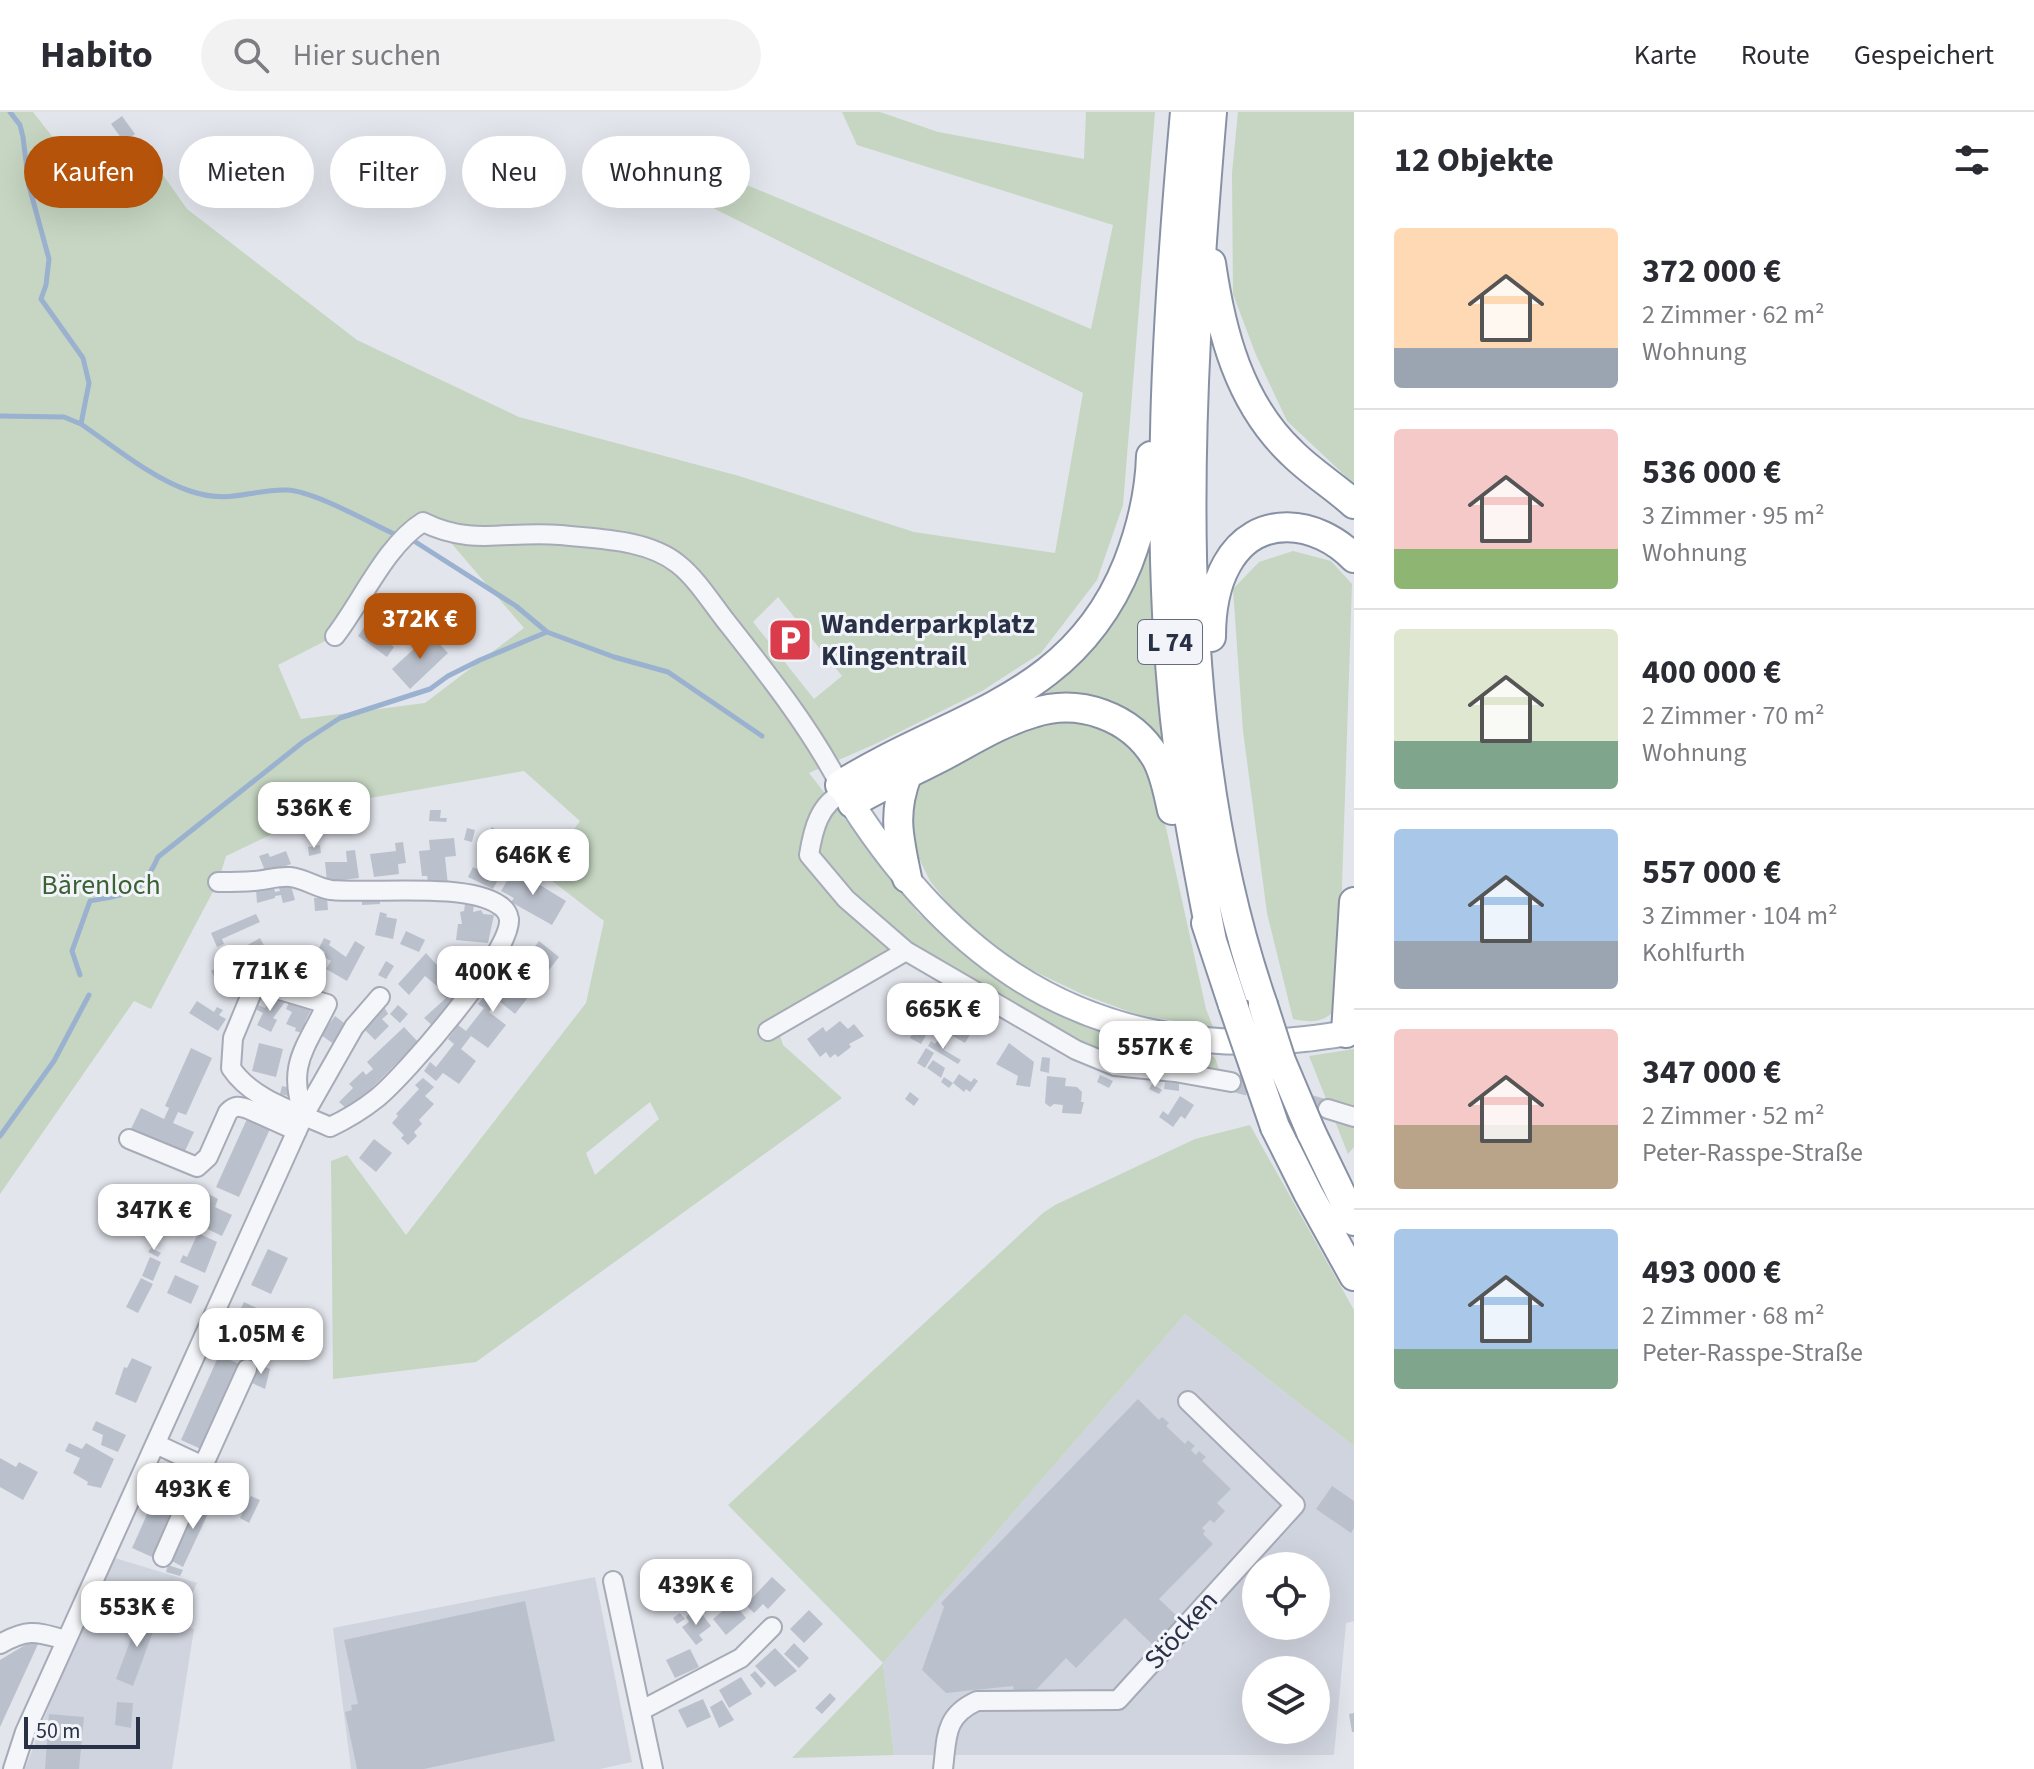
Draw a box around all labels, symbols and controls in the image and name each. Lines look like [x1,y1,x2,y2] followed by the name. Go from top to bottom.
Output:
[201,19,761,91] search box
[40,28,153,82] text: Habito
[229,33,273,77] icon: search
[293,34,441,77] text: Hier suchen
[1634,35,1697,75] text: Karte
[1741,35,1810,75] text: Route
[1854,35,1994,75] text: Gespeichert
[24,136,163,208] chip: Kaufen
[179,136,314,208] chip: Mieten
[330,136,446,208] chip: Filter
[462,136,566,208] chip: Neu
[582,136,750,208] chip: Wohnung
[1394,136,1554,185] text: 12 Objekte
[1950,138,1994,182] icon: filters
[1642,247,1781,296] text: 372 000 €
[1458,260,1554,356] icon: home
[1642,296,1825,333] text: 2 Zimmer · 62 m²
[1642,333,1746,370] text: Wohnung
[1642,448,1781,497] text: 536 000 €
[1458,461,1554,557] icon: home
[1642,497,1825,534] text: 3 Zimmer · 95 m²
[1642,534,1746,571] text: Wohnung
[355,593,485,661] pin: 372K €
[382,600,458,637] text: 372K €
[821,604,1035,676] place label: Wanderparkplatz Klingentrail
[766,616,814,664] parking icon: Wanderparkplatz Klingentrail
[1138,620,1202,664] road number: L 74
[1642,648,1781,697] text: 400 000 €
[1458,661,1554,757] icon: home
[1642,697,1825,734] text: 2 Zimmer · 70 m²
[1642,734,1746,771] text: Wohnung
[249,782,379,850] pin: 536K €
[276,789,352,826] text: 536K €
[468,829,598,897] pin: 646K €
[495,836,571,873] text: 646K €
[1642,848,1781,897] text: 557 000 €
[1458,861,1554,957] icon: home
[41,865,161,905] park label: Bärenloch
[1642,897,1838,934] text: 3 Zimmer · 104 m²
[1642,934,1745,971] text: Kohlfurth
[205,945,335,1013] pin: 771K €
[428,946,558,1014] pin: 400K €
[232,952,308,989] text: 771K €
[455,953,531,990] text: 400K €
[878,983,1008,1051] pin: 665K €
[905,990,981,1027] text: 665K €
[1090,1021,1220,1089] pin: 557K €
[1117,1028,1193,1065] text: 557K €
[1642,1048,1781,1097] text: 347 000 €
[1458,1061,1554,1157] icon: home
[1642,1097,1825,1134] text: 2 Zimmer · 52 m²
[1642,1134,1863,1171] text: Peter-Rasspe-Straße
[89,1184,219,1252] pin: 347K €
[116,1191,192,1228] text: 347K €
[1642,1248,1781,1297] text: 493 000 €
[1458,1261,1554,1357] icon: home
[1642,1297,1825,1334] text: 2 Zimmer · 68 m²
[187,1308,335,1376] pin: 1.05M €
[217,1315,305,1352] text: 1.05M €
[1642,1334,1863,1371] text: Peter-Rasspe-Straße
[128,1463,258,1531] pin: 493K €
[155,1470,231,1507] text: 493K €
[1242,1552,1330,1744] map controls
[1242,1552,1330,1640] button: locate
[631,1559,761,1627] pin: 439K €
[658,1566,734,1603] text: 439K €
[72,1581,202,1649] pin: 553K €
[1135,1582,1227,1678] street label: Stöcken
[99,1588,175,1625] text: 553K €
[1242,1656,1330,1744] button: layers
[24,1713,140,1749] scale bar
[36,1715,81,1747] text: 50 m

